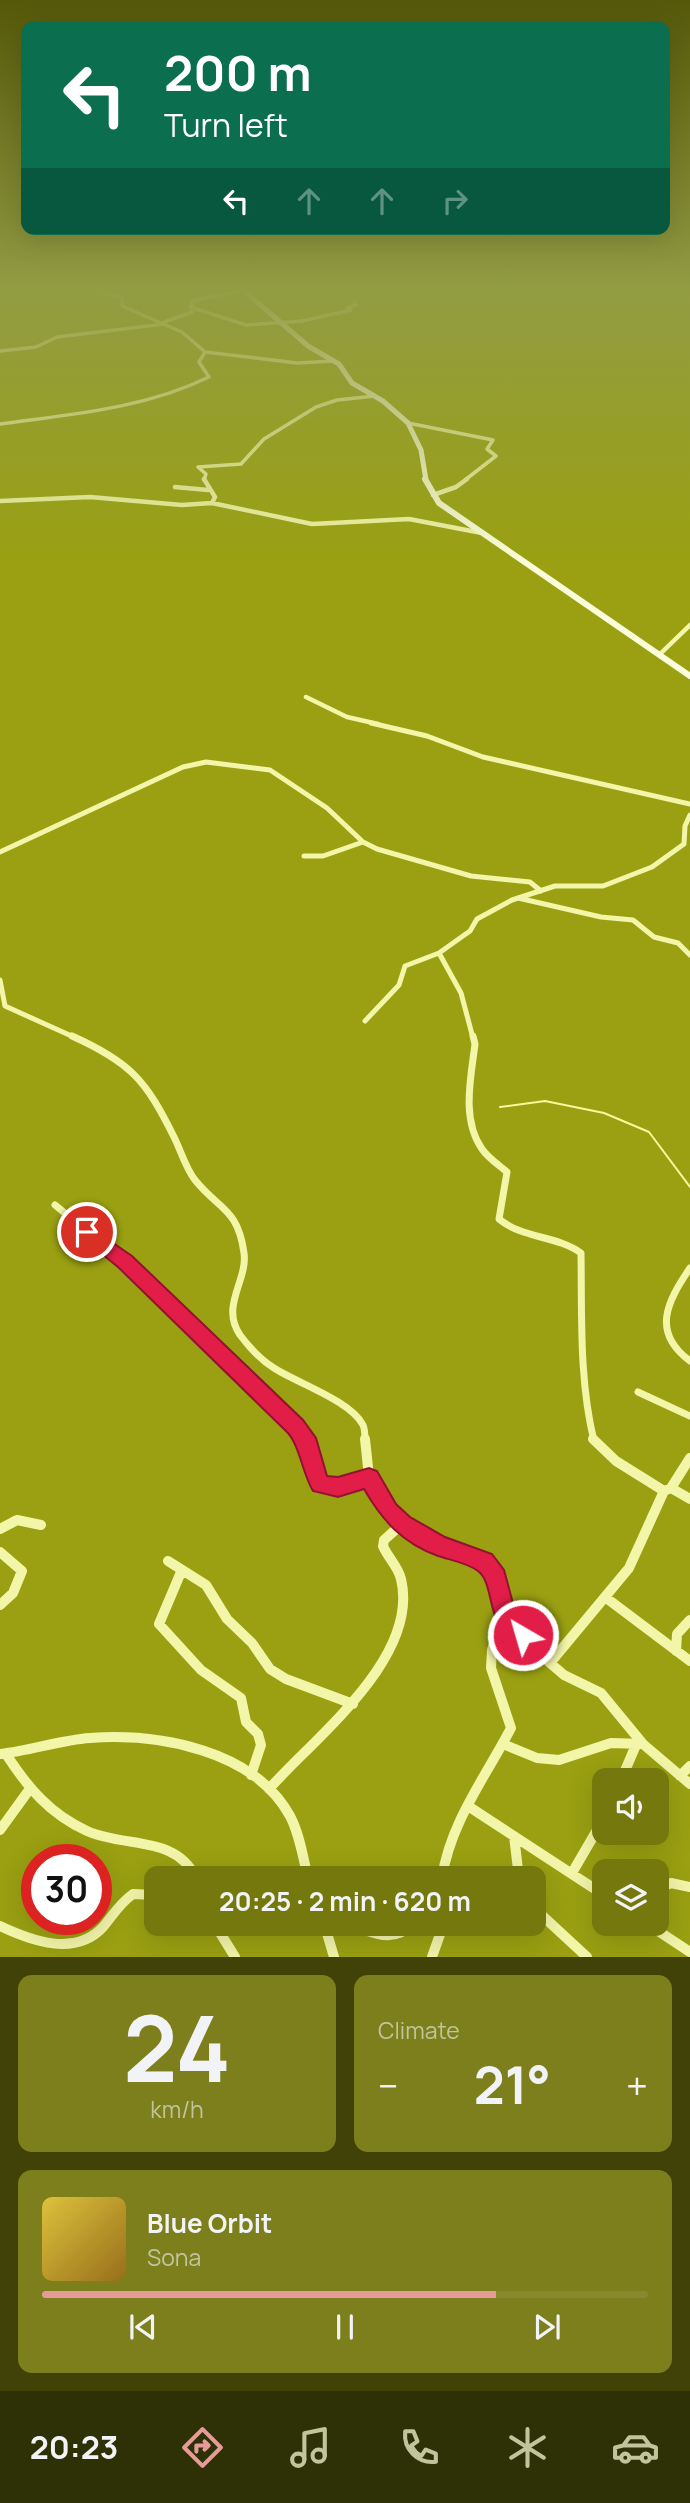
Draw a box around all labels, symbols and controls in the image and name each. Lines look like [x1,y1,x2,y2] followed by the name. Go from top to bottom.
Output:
[164,39,312,106] text: 200 m
[49,49,140,140] icon: left
[164,103,288,147] text: Turn left
[217,182,255,220] icon: left
[290,182,328,220] icon: ahead
[363,182,401,220] icon: ahead
[436,182,474,220] icon: right
[57,1202,117,1262] pin
[68,1213,106,1251] icon: arrive
[486,1598,560,1672] position arrow
[592,1768,669,1936] map controls
[592,1768,669,1845] button: sound
[21,1844,112,1935] speed limit sign: 30
[592,1859,669,1936] button: layers
[219,1883,471,1919] text: 20:25 · 2 min · 620 m
[123,1985,231,2109] text: 24
[378,2014,460,2046] text: Climate
[474,2049,551,2120] text: 21°
[378,2059,399,2111] text: −
[626,2059,648,2111] text: +
[150,2093,204,2125] text: km/h
[147,2205,272,2241] text: Blue Orbit
[147,2241,201,2273] text: Sona
[124,2308,162,2346] icon: previous
[326,2308,364,2346] icon: pause
[528,2308,566,2346] icon: next
[178,2423,227,2472] icon: directions
[286,2423,335,2472] icon: music
[395,2423,444,2472] icon: phone
[503,2423,552,2472] icon: climate
[611,2423,660,2472] icon: car
[30,2425,118,2469] text: 20:23

